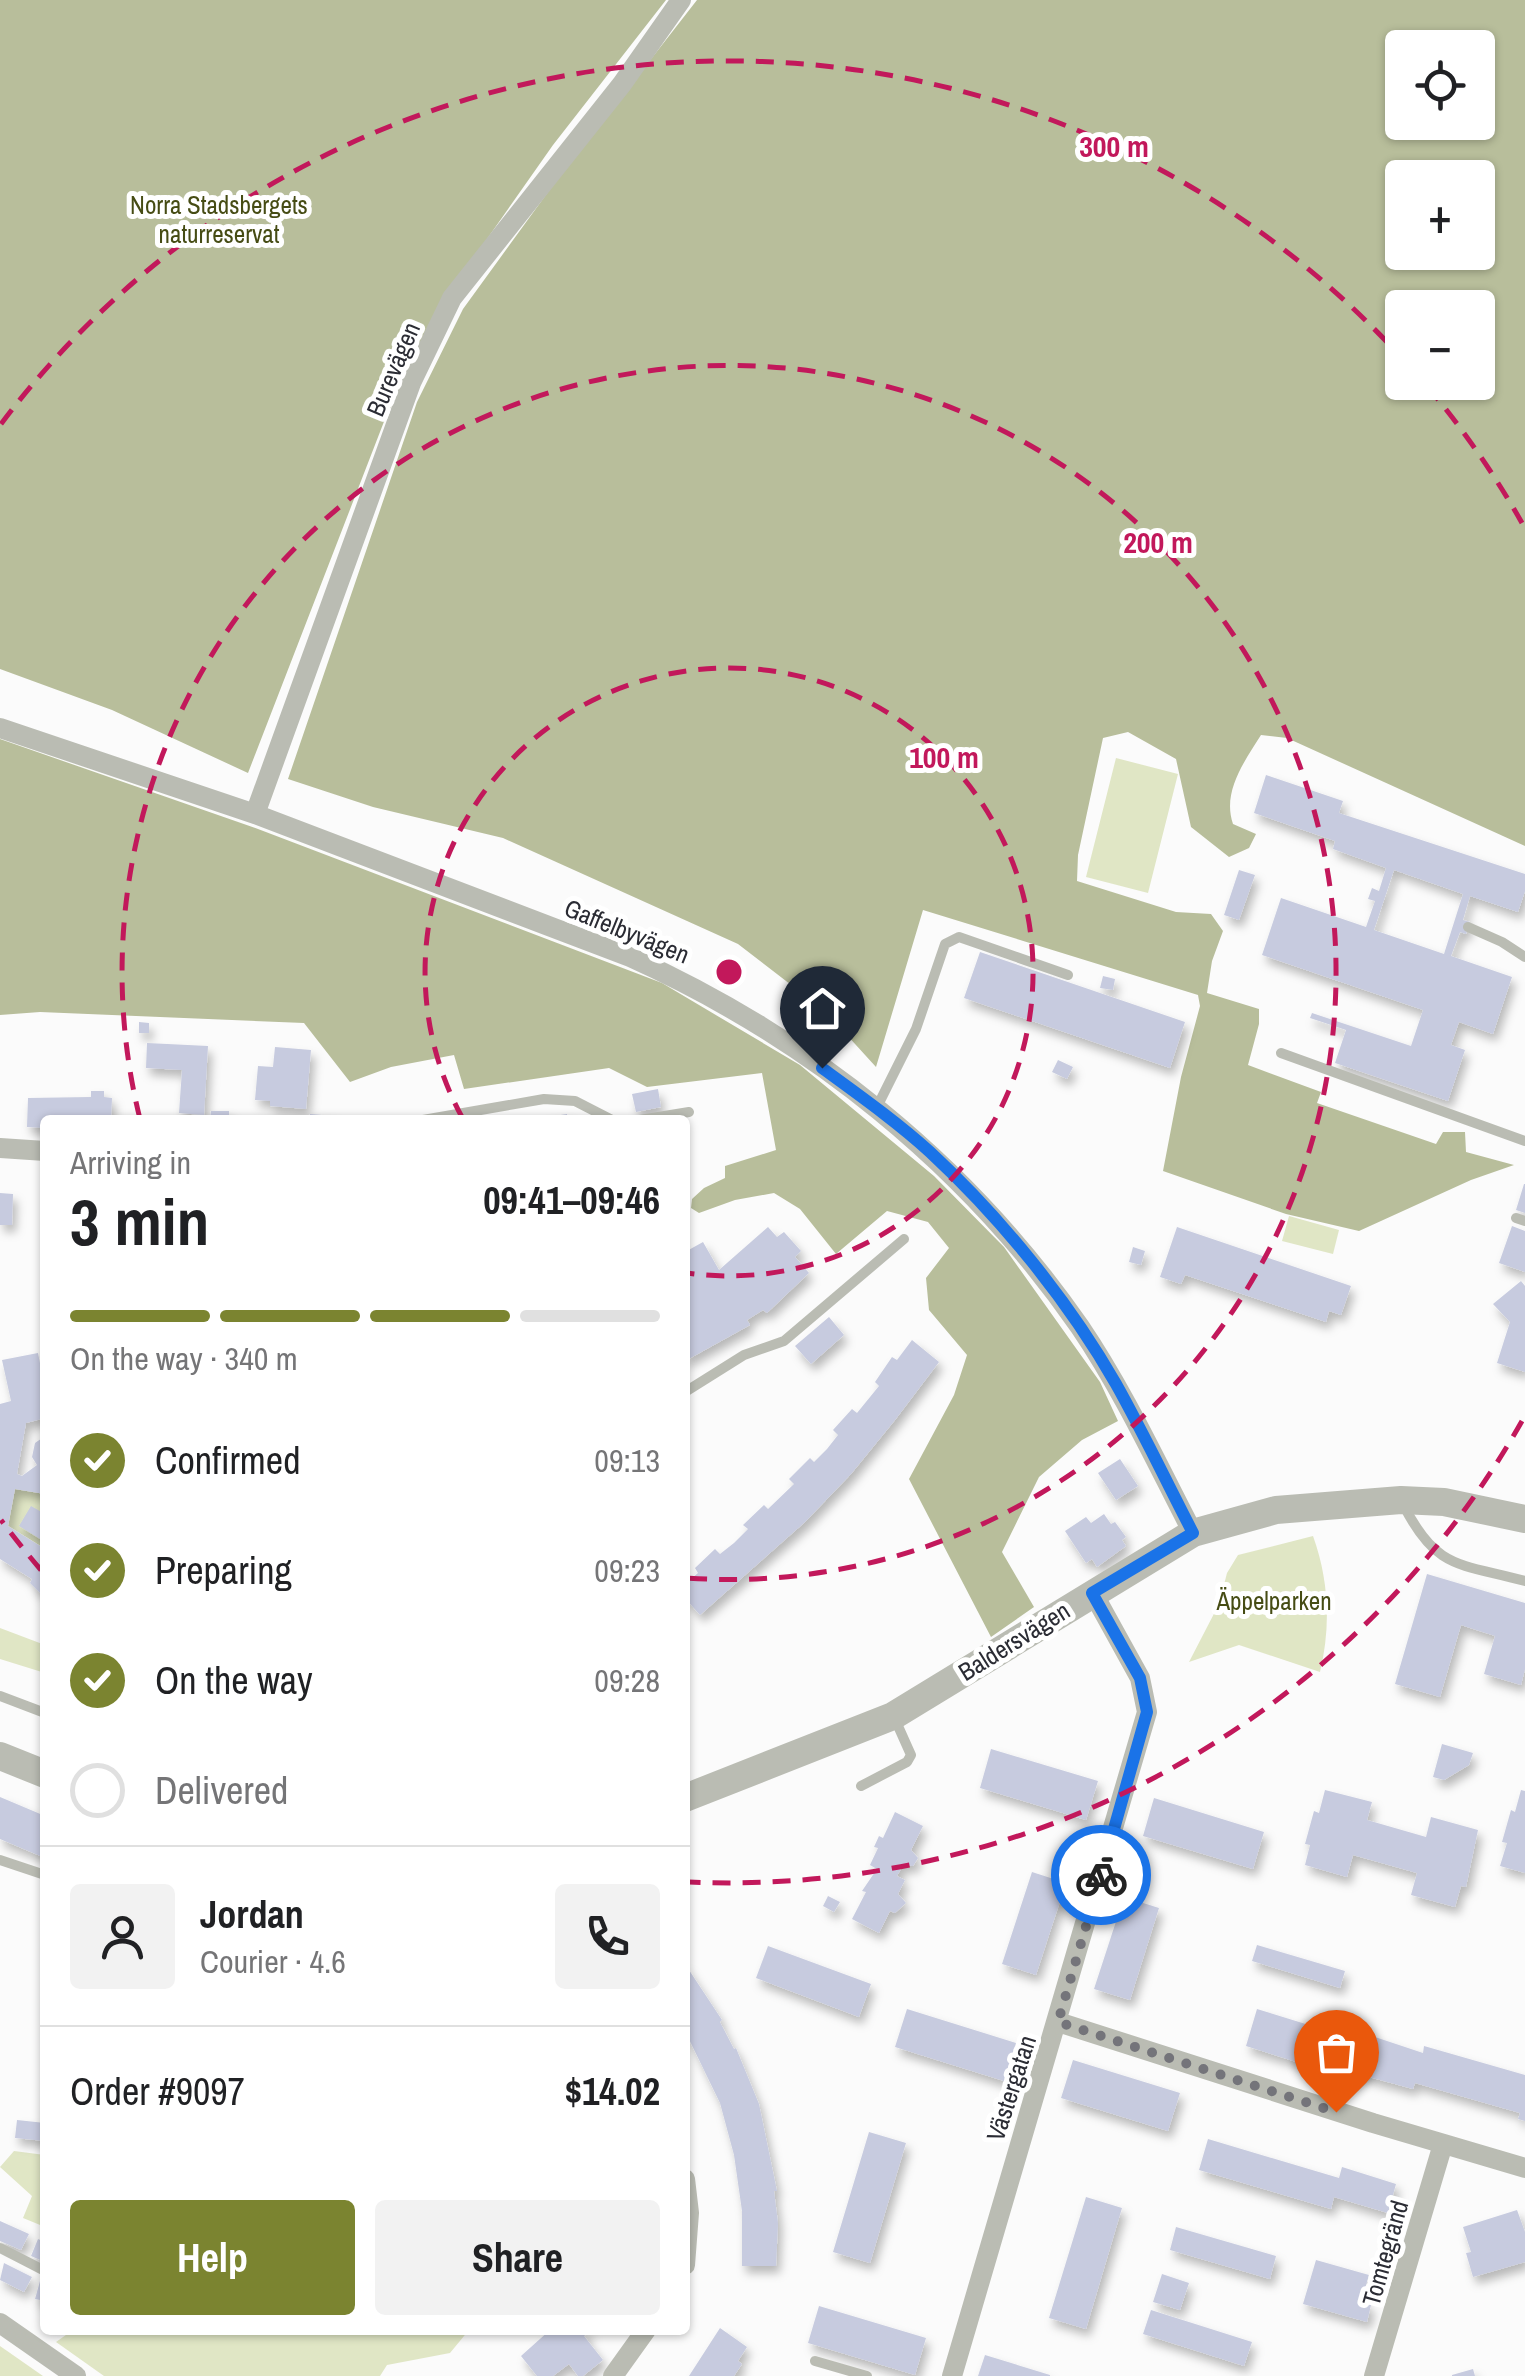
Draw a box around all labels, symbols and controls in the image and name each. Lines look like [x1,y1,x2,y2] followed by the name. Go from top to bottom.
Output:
[1385,30,1495,400] map controls
[1385,30,1495,140] button: locate
[1079,126,1149,166] text: 300 m
[1385,160,1495,270] button: +
[130,188,308,251] park label: Norra Stadsbergets naturreservat
[1385,290,1495,400] button: −
[358,317,428,421] street label: Burevägen
[1123,522,1193,562] text: 200 m
[909,737,979,777] text: 100 m
[560,891,694,971] street label: Gaffelbyvägen
[711,954,747,990] centre of rings
[780,966,865,1069] pin
[795,981,850,1036] icon: home
[70,1141,191,1184] text: Arriving in
[483,1175,660,1226] text: 09:41–09:46
[70,1178,209,1265] text: 3 min
[70,1337,298,1380] text: On the way · 340 m
[70,1433,125,1488] icon: check
[155,1435,300,1486] text: Confirmed
[594,1439,660,1482] text: 09:13
[70,1543,125,1598] icon: check
[155,1545,292,1596] text: Preparing
[594,1549,660,1592] text: 09:23
[1215,1584,1332,1618] park label: Äppelparken
[952,1593,1076,1689] street label: Baldersvägen
[70,1653,125,1708] icon: check
[155,1655,313,1706] text: On the way
[594,1659,660,1702] text: 09:28
[155,1765,288,1816] text: Delivered
[1051,1825,1151,1925] courier
[1074,1848,1129,1903] icon: bike
[70,1884,175,1989] button: person
[555,1884,660,1989] button: phone
[200,1889,304,1940] text: Jordan
[200,1940,346,1983] text: Courier · 4.6
[1294,2010,1379,2113] pin
[1309,2025,1364,2080] icon: bag
[978,2031,1044,2145] street label: Västergatan
[70,2066,245,2117] text: Order #9097
[565,2066,660,2117] text: $14.02
[1354,2196,1416,2310] street label: Tomtegränd
[70,2200,355,2315] button: Help
[375,2200,660,2315] button: Share

